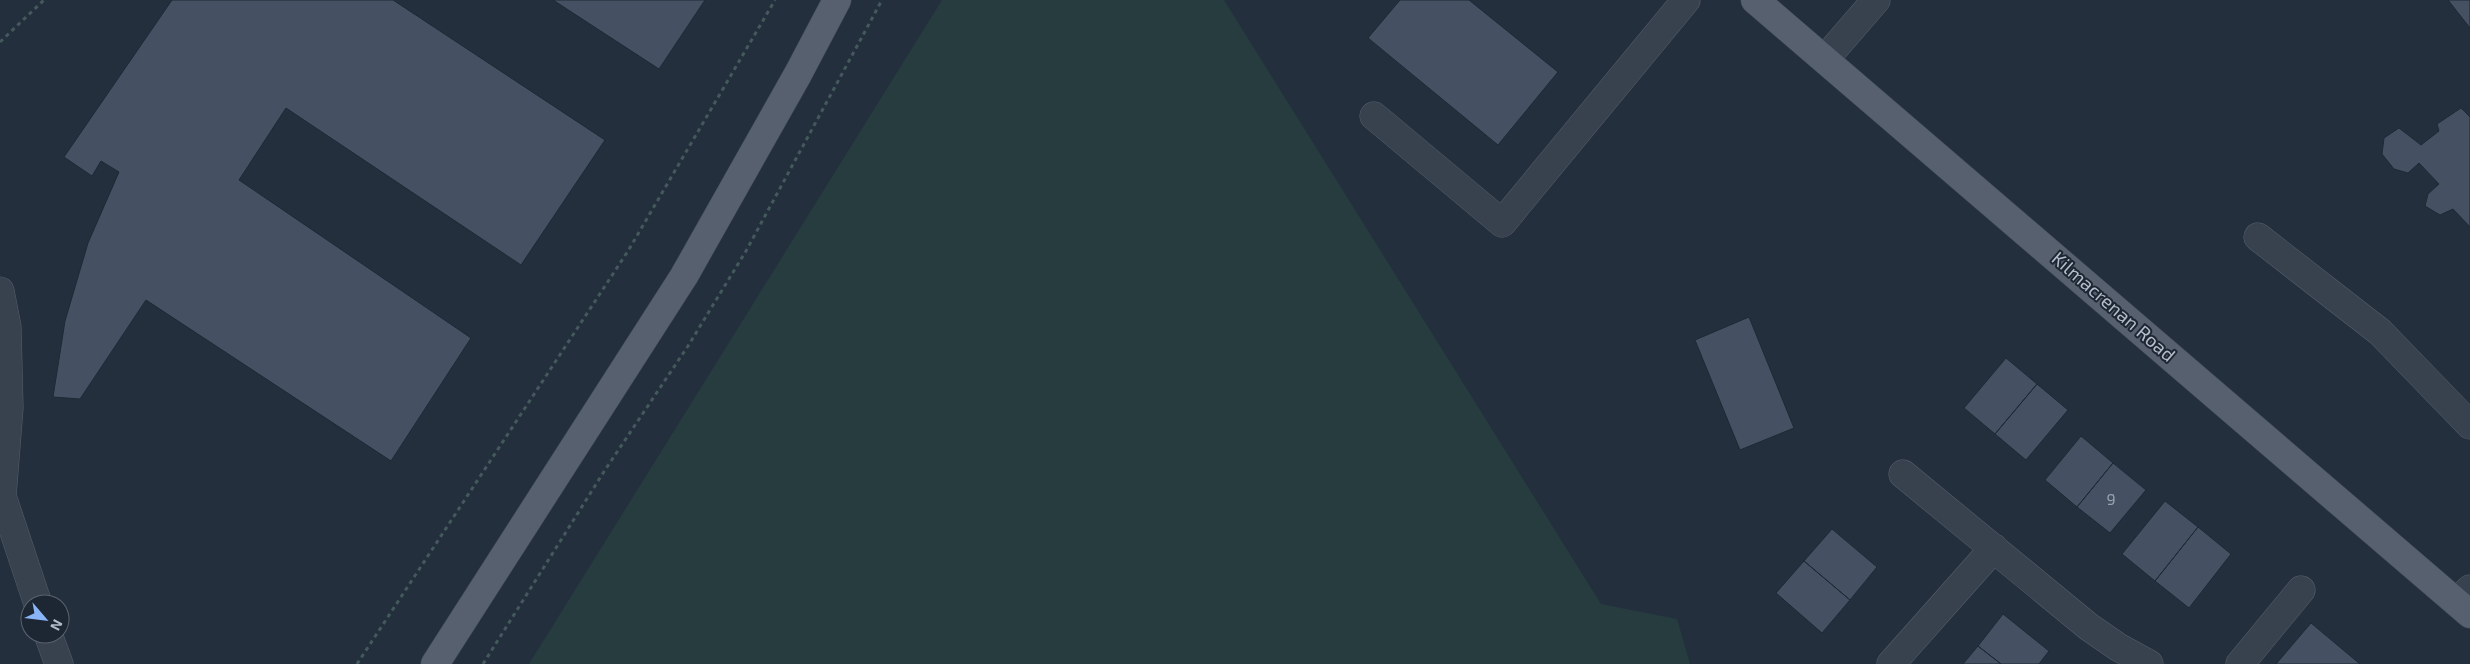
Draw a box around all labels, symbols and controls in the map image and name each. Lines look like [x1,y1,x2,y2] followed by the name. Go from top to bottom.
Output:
[2048,246,2180,366] street label: Kilmacrenan Road
[2106,489,2116,508] house number: 9
[20,594,70,644] north arrow
[47,617,67,634] text: N

